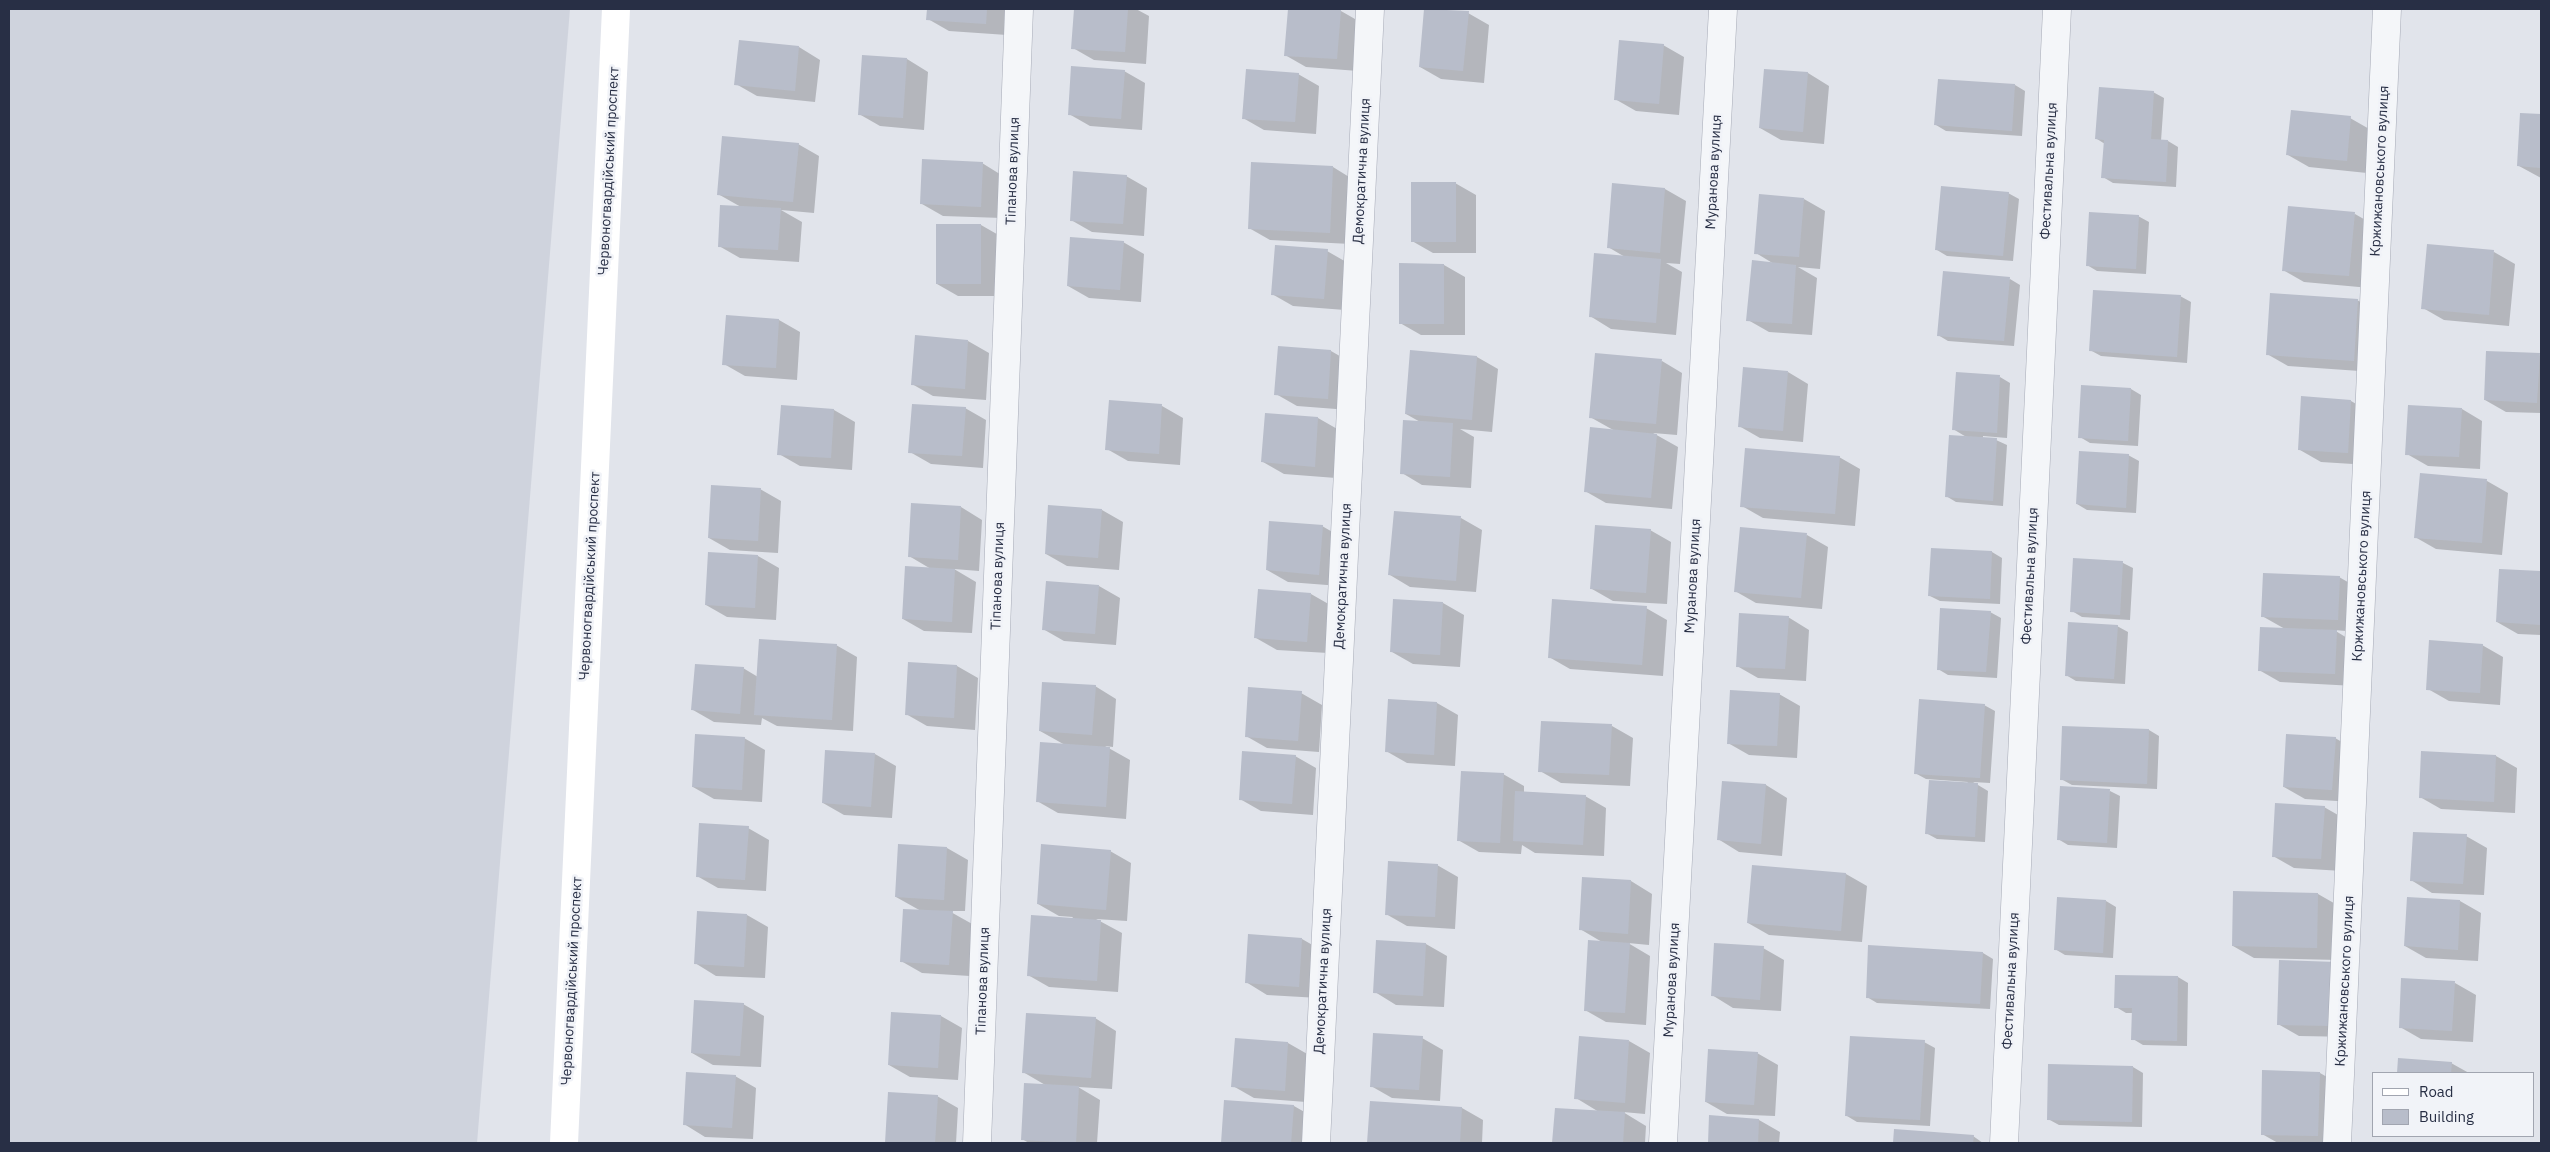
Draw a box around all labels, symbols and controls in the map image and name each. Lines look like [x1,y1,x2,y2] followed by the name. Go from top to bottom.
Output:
[595,66,623,276] street label: Червоногвардійський проспект
[2367,85,2393,257] street label: Кржижановського вулиця
[1350,98,1374,244] street label: Демократична вулиця
[2037,102,2061,240] street label: Фестивальна вулиця
[1703,114,1725,230] street label: Муранова вулиця
[1003,117,1023,225] street label: Тіпанова вулиця
[576,471,604,681] street label: Червоногвардійський проспект
[2349,490,2375,662] street label: Кржижановського вулиця
[1331,503,1355,649] street label: Демократична вулиця
[2018,507,2042,645] street label: Фестивальна вулиця
[1682,518,1704,634] street label: Муранова вулиця
[988,522,1008,630] street label: Тіпанова вулиця
[558,876,586,1086] street label: Червоногвардійський проспект
[2332,895,2358,1067] street label: Кржижановського вулиця
[1311,908,1335,1054] street label: Демократична вулиця
[1999,912,2023,1050] street label: Фестивальна вулиця
[1661,922,1683,1038] street label: Муранова вулиця
[973,927,993,1035] street label: Тіпанова вулиця
[2372,1072,2535,1137] legend
[2419,1082,2454,1101] text: Road
[2419,1107,2474,1126] text: Building

